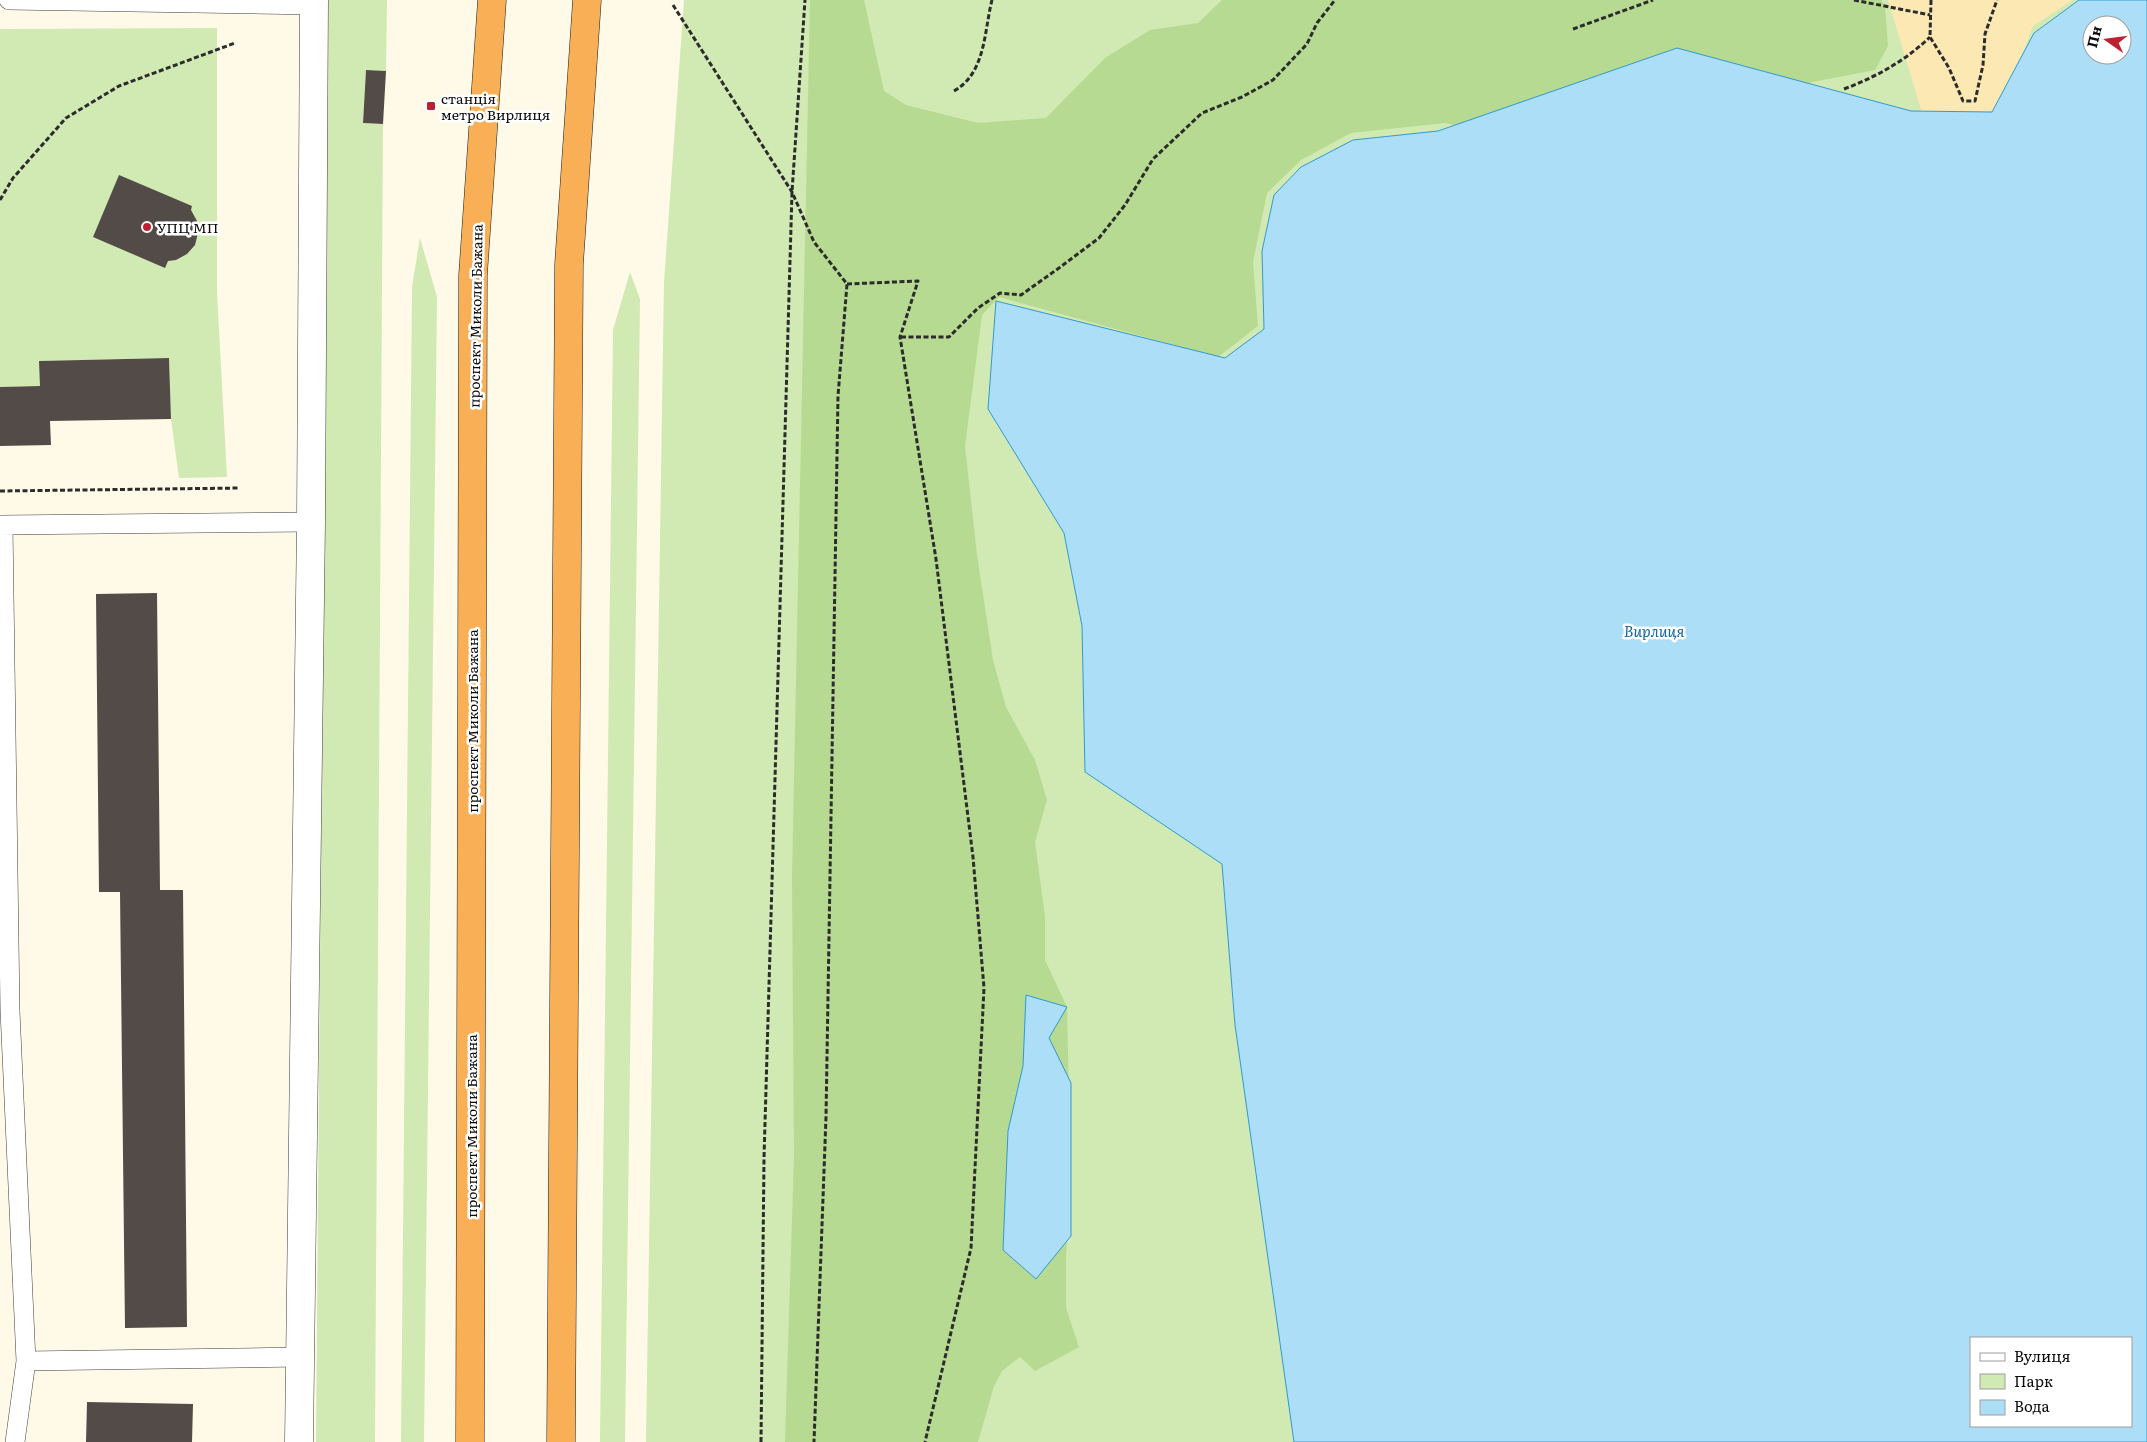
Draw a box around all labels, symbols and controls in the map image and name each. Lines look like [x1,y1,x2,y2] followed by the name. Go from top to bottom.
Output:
[2082,15,2132,65] north arrow
[2081,24,2106,50] text: Пн
[441,88,550,124] place label: станція метро Вирлиця
[425,100,437,112] marker: станція метро Вирлиця
[157,217,219,237] place label: УПЦ МП
[141,221,153,233] marker: УПЦ МП
[463,224,487,408] street label: проспект Миколи Бажана
[1624,619,1684,642] water label: Вирлиця
[462,629,482,813] street label: проспект Миколи Бажана
[461,1034,481,1218] street label: проспект Миколи Бажана
[1970,1337,2132,1427] legend
[2014,1344,2071,1367] text: Вулиця
[2014,1369,2053,1392] text: Парк
[2014,1394,2051,1417] text: Вода

